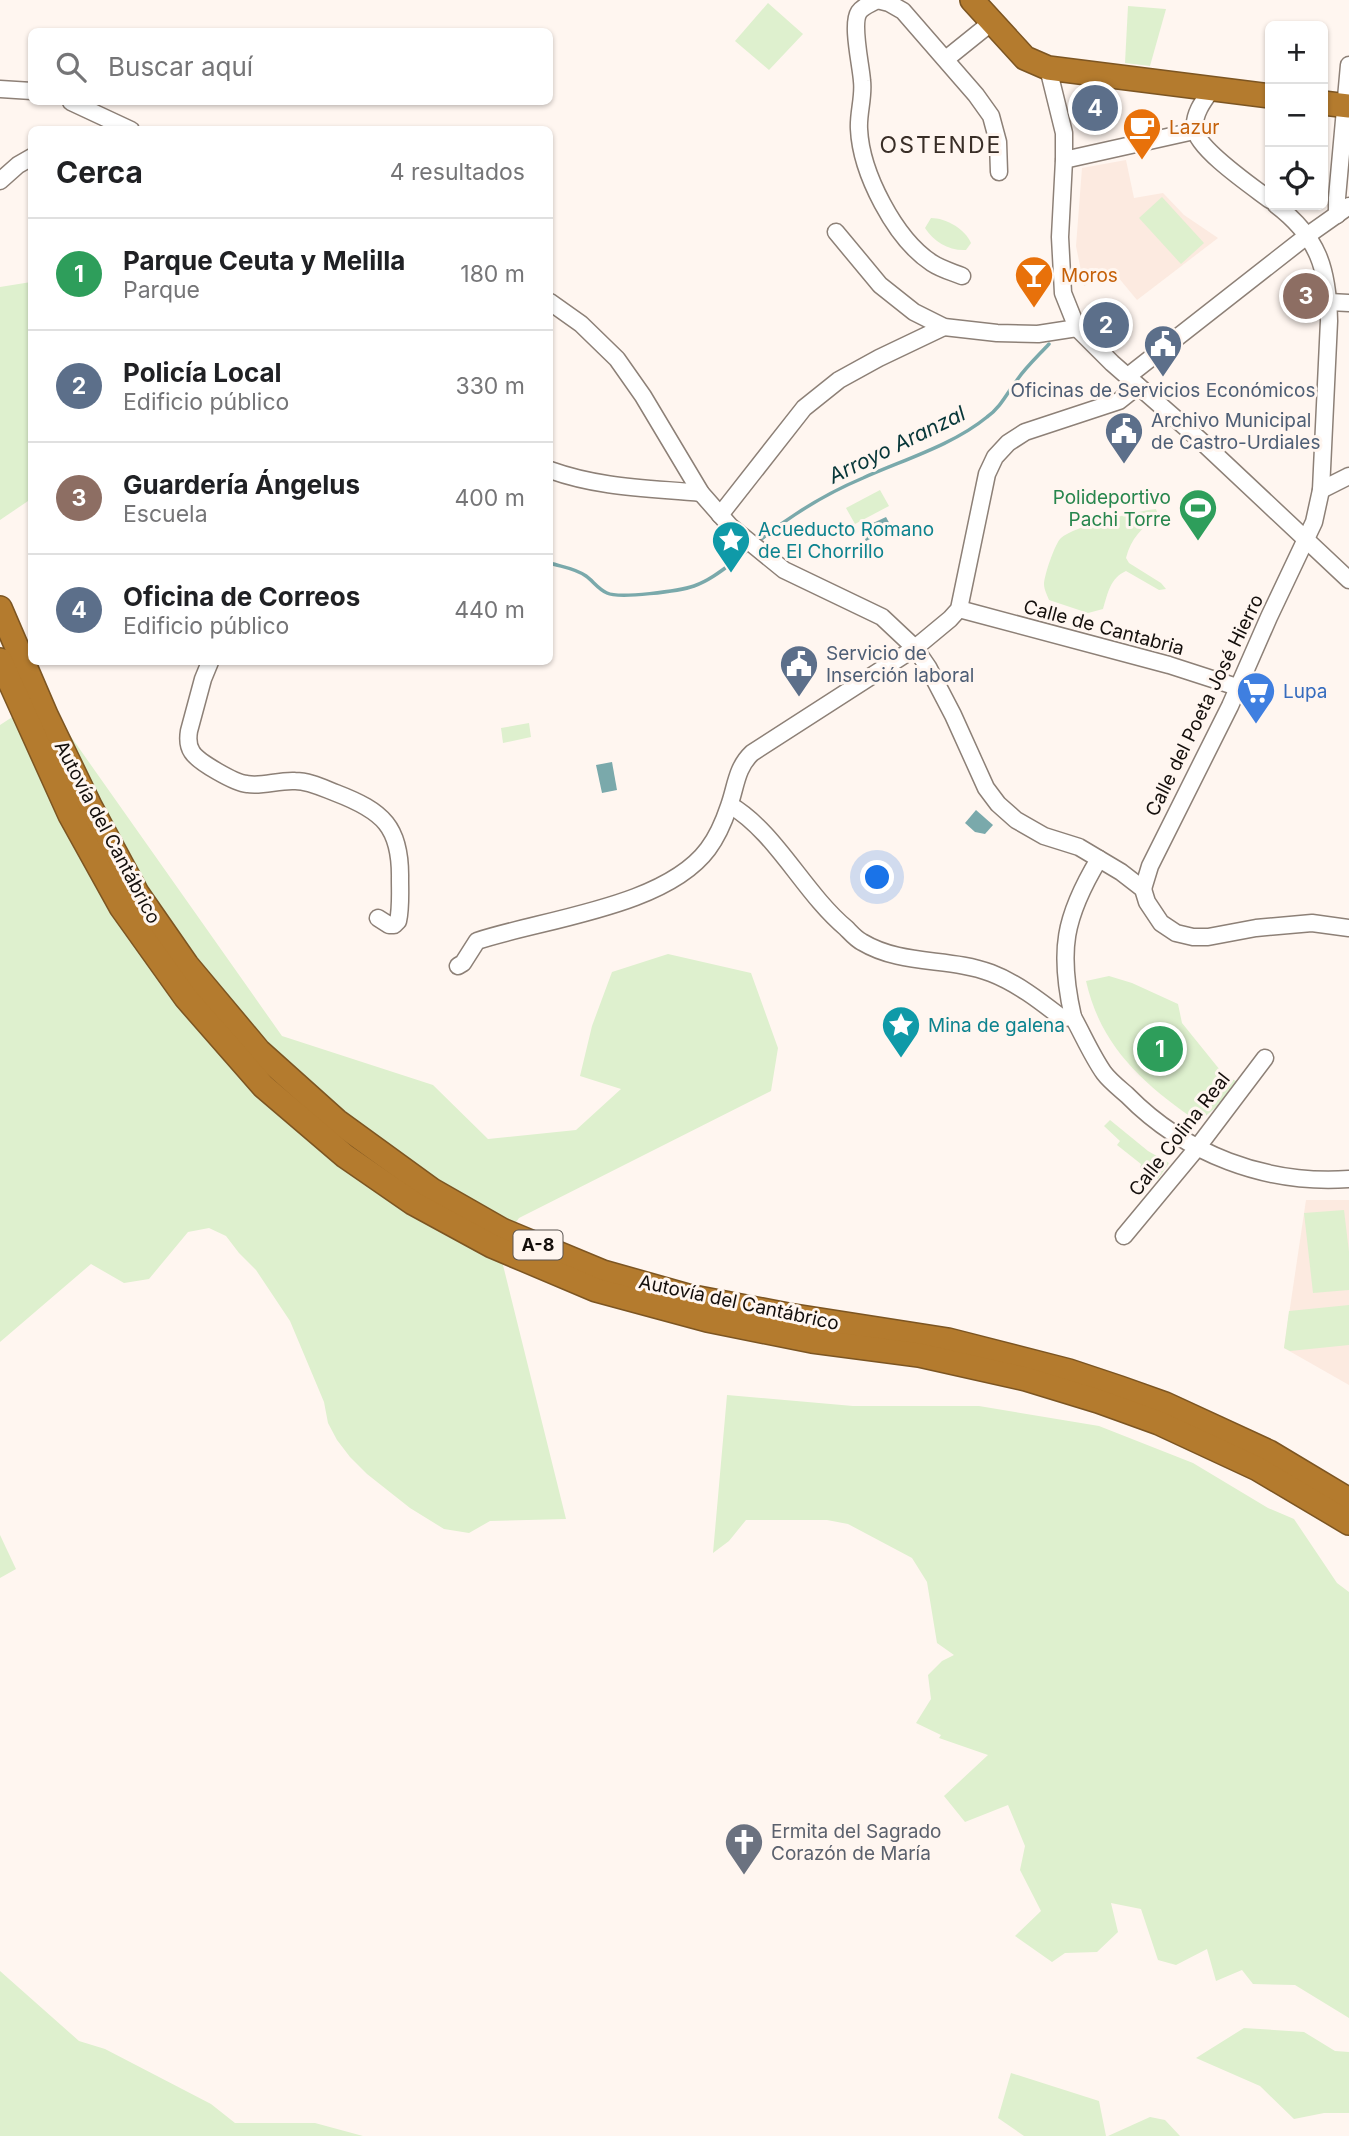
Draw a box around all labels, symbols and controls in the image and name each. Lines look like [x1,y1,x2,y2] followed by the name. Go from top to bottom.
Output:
[1265,21,1328,210] map controls
[1265,21,1328,84] button: +
[28,28,553,105] search box
[52,48,90,86] icon: search
[108,51,253,82] text: Buscar aquí
[1072,82,1118,134] pin: 4
[1265,84,1328,147] button: −
[1121,106,1163,161] cafe icon: Lazur
[1169,116,1219,139] place label: Lazur
[880,131,1002,159] district label: OSTENDE
[1265,147,1328,210] button: locate
[56,154,143,190] text: Cerca
[390,158,525,186] text: 4 resultados
[123,245,405,276] text: Parque Ceuta y Melilla
[1013,254,1055,309] bar icon: Moros
[74,260,84,288] text: 1
[460,260,525,288] text: 180 m
[1061,264,1118,287] place label: Moros
[1283,270,1329,322] pin: 3
[123,276,200,304] text: Parque
[1083,299,1129,351] pin: 2
[1142,323,1184,378] public building icon: Oficinas de Servicios Económicos
[123,357,282,388] text: Policía Local
[72,372,86,400] text: 2
[455,372,525,400] text: 330 m
[1011,379,1315,402] place label: Oficinas de Servicios Económicos
[123,388,289,416] text: Edificio público
[823,400,970,489] water label: Arroyo Aranzal
[1151,409,1320,454] place label: Archivo Municipal de Castro-Urdiales
[1103,410,1145,465] public building icon: Archivo Municipal de Castro-Urdiales
[123,469,360,500] text: Guardería Ángelus
[72,484,86,512] text: 3
[455,484,525,512] text: 400 m
[1053,486,1171,531] place label: Polideportivo Pachi Torre
[1177,487,1219,542] sports icon: Polideportivo Pachi Torre
[123,500,208,528] text: Escuela
[758,518,934,563] place label: Acueducto Romano de El Chorrillo
[710,519,752,574] place icon: Acueducto Romano de El Chorrillo
[123,581,360,612] text: Oficina de Correos
[1141,591,1268,820] street label: Calle del Poeta José Hierro
[1021,595,1187,660] street label: Calle de Cantabria
[71,596,87,624] text: 4
[454,596,525,624] text: 440 m
[123,612,289,640] text: Edificio público
[826,642,974,687] place label: Servicio de Inserción laboral
[778,643,820,698] public building icon: Servicio de Inserción laboral
[1235,670,1277,725] supermarket icon: Lupa
[1283,680,1327,703] place label: Lupa
[50,737,166,928] street label: Autovía del Cantábrico
[860,860,894,894] your location
[880,1004,922,1059] place icon: Mina de galena
[928,1014,1065,1037] place label: Mina de galena
[1137,1023,1183,1075] pin: 1
[1124,1068,1235,1201] street label: Calle Colina Real
[514,1230,562,1260] road number: A-8
[637,1270,841,1335] street label: Autovía del Cantábrico
[771,1820,941,1865] place label: Ermita del Sagrado Corazón de María
[723,1821,765,1876] church icon: Ermita del Sagrado Corazón de María

